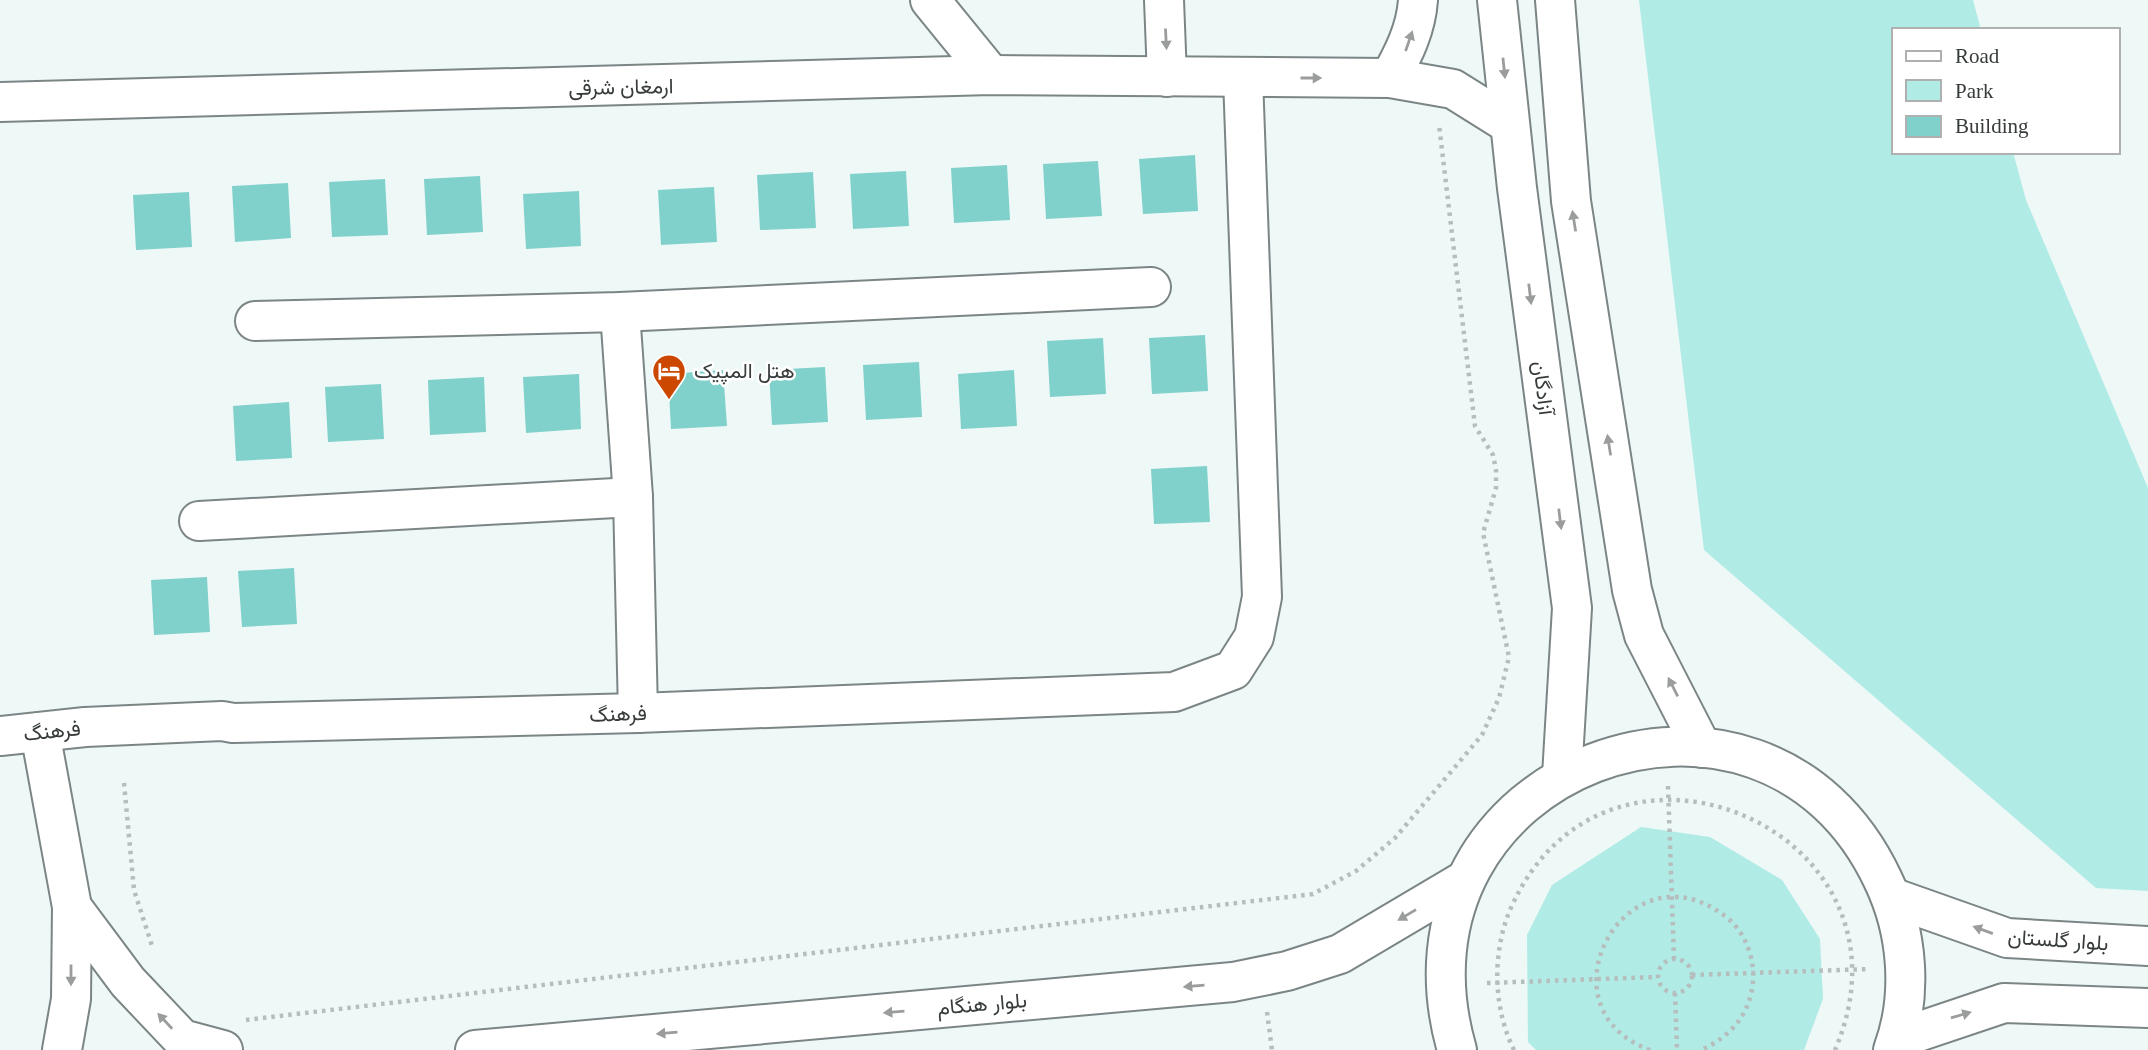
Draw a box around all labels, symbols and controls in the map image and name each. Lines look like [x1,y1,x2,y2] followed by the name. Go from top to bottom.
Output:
[1160,28,1171,50] one-way arrow
[1892,28,2120,154] legend
[1404,30,1415,51] one-way arrow
[1955,44,2000,68] text: Road
[1498,57,1509,79] one-way arrow
[1300,72,1322,84] one-way arrow
[568,74,674,101] street label: ارمغان شرقی
[1955,79,1994,103] text: Park
[1955,114,2029,138] text: Building
[1569,210,1580,232] one-way arrow
[1525,283,1536,305] one-way arrow
[650,352,688,401] hotel icon: هتل المپیک
[694,359,795,385] place label: هتل المپیک
[1527,360,1558,419] street label: آزادگان
[1603,434,1614,456] one-way arrow
[1555,508,1566,530] one-way arrow
[1667,677,1678,697] one-way arrow
[589,701,647,728] street label: فرهنگ
[22,716,82,747] street label: فرهنگ
[1397,909,1416,921] one-way arrow
[1973,924,1994,935] one-way arrow
[2007,925,2109,956] street label: بلوار گلستان
[65,965,77,987] one-way arrow
[1183,981,1205,992] one-way arrow
[936,988,1028,1022] street label: بلوار هنگام
[883,1007,905,1018] one-way arrow
[1951,1010,1972,1020] one-way arrow
[157,1013,173,1030] one-way arrow
[656,1027,678,1038] one-way arrow

